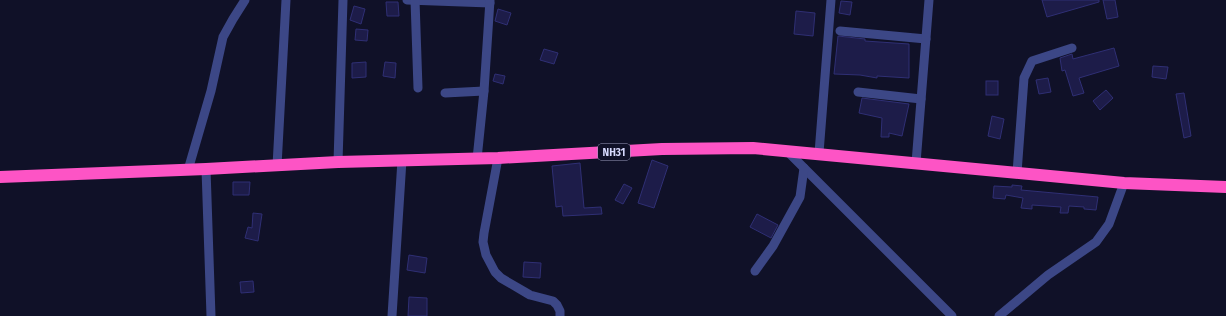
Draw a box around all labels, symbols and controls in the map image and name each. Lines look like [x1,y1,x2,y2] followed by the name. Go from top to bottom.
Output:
[598,144,630,160] road number: NH31

